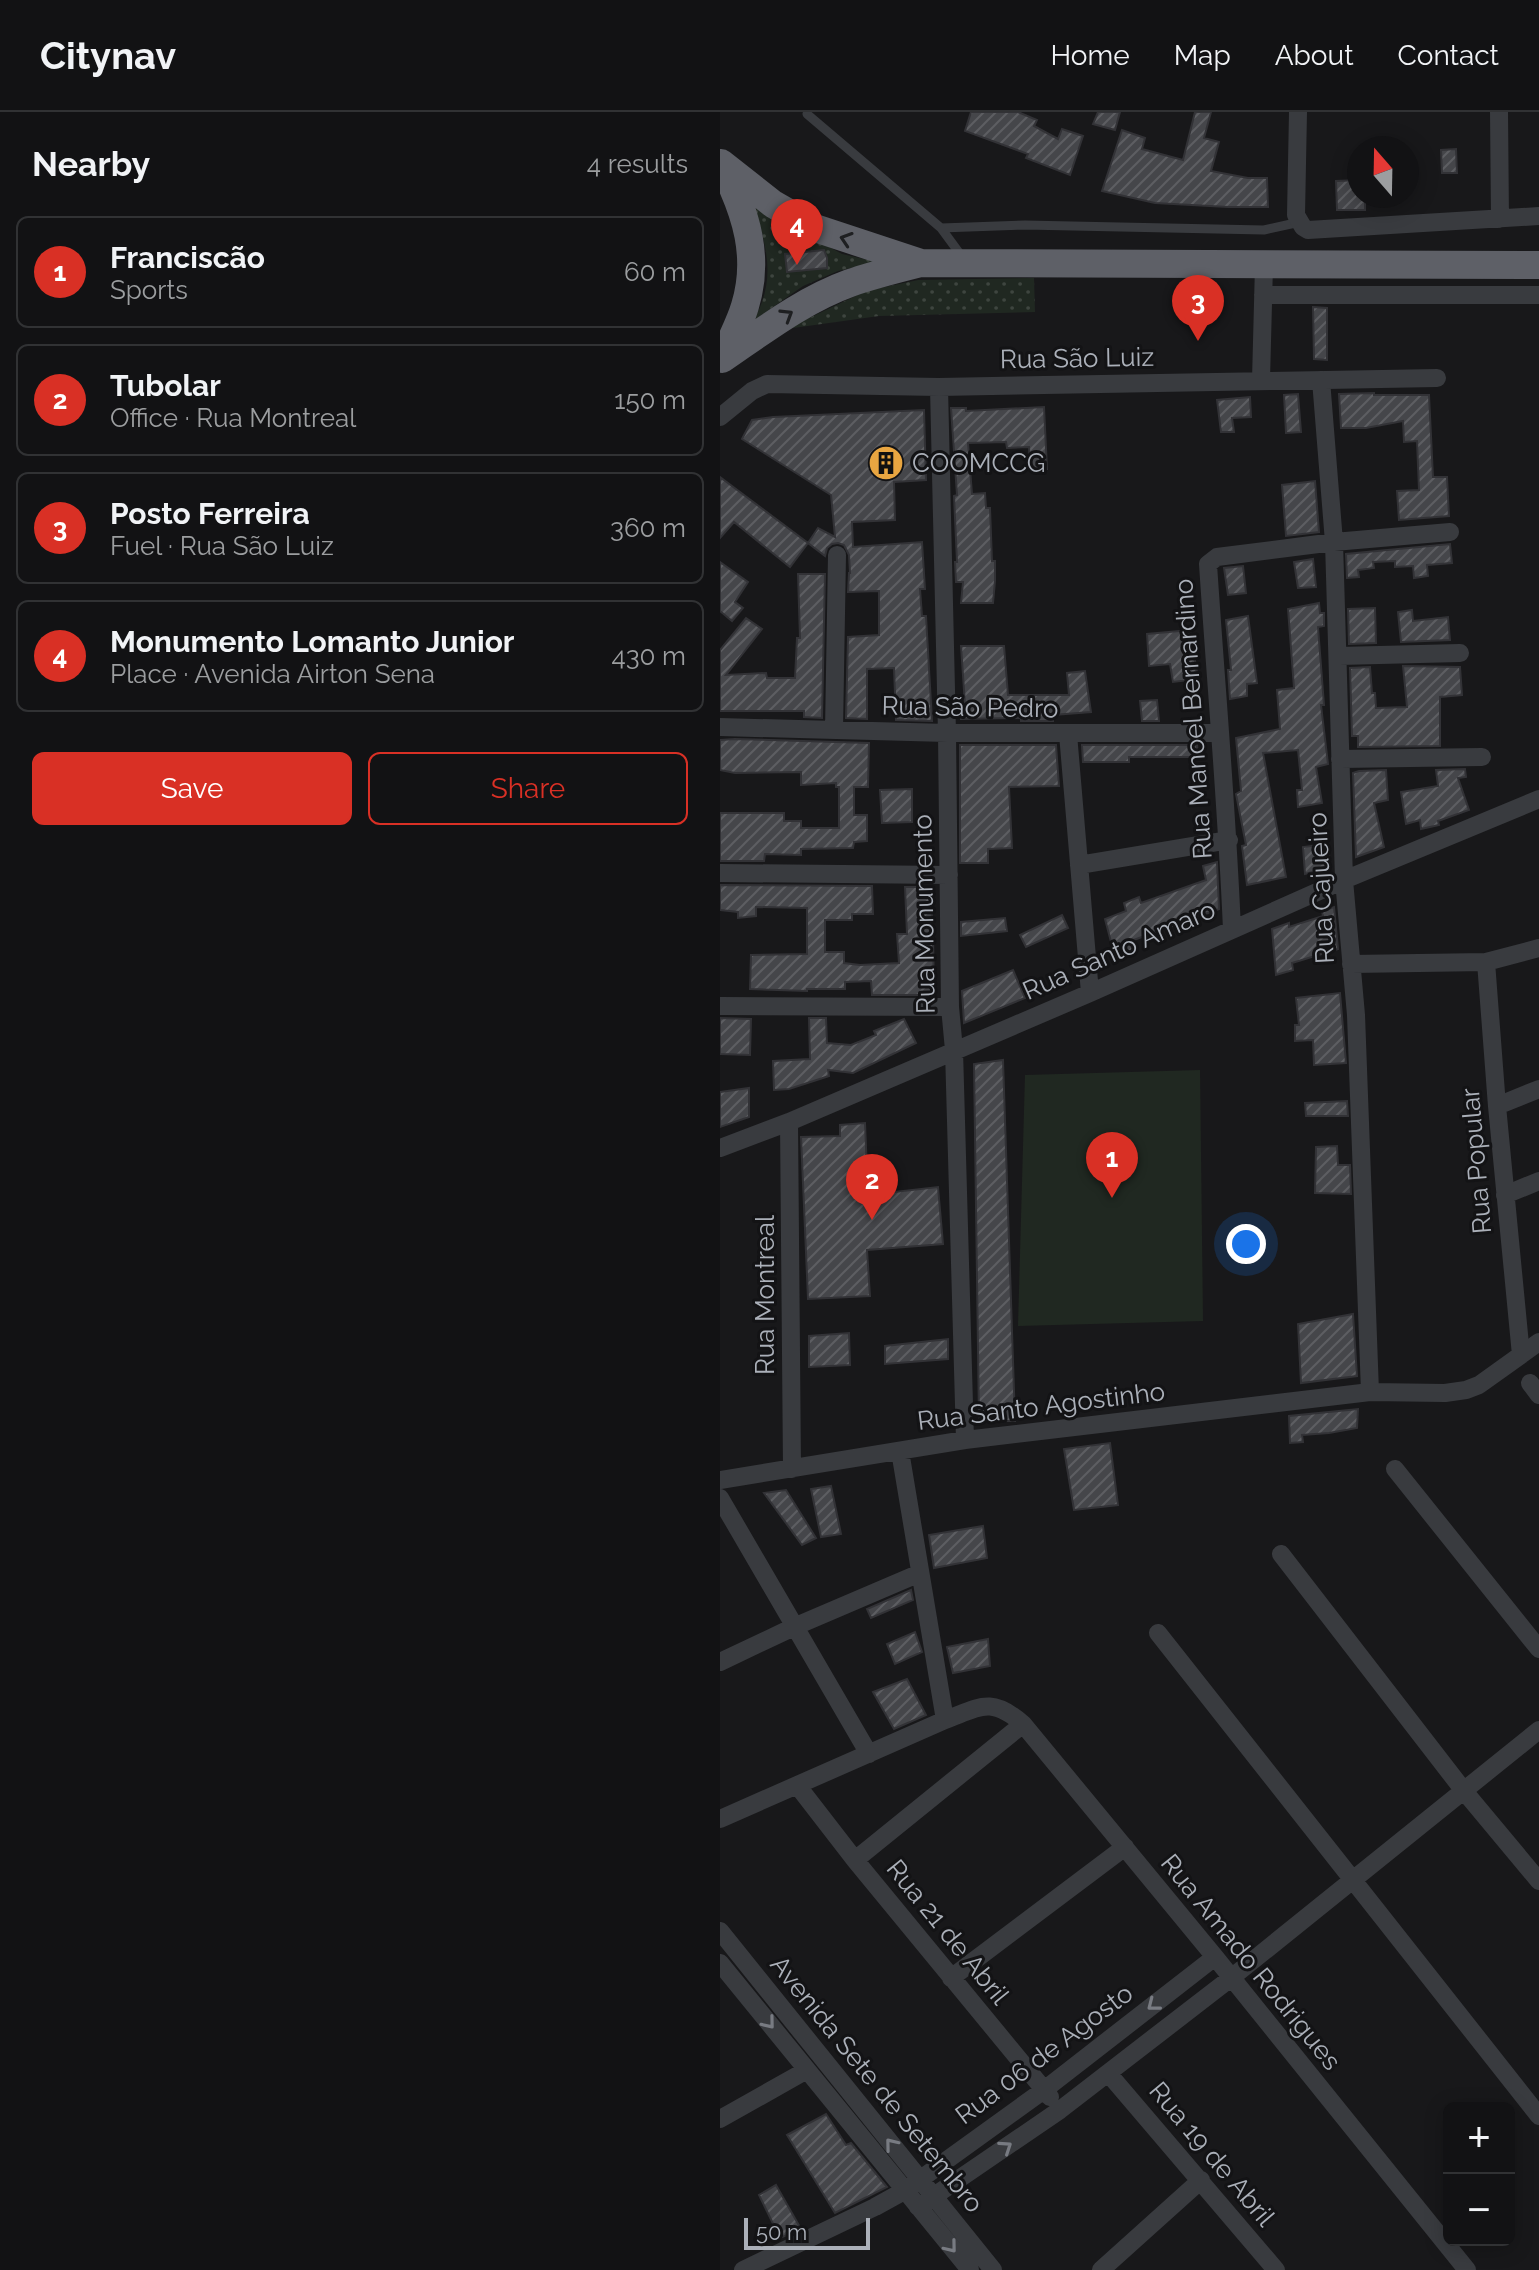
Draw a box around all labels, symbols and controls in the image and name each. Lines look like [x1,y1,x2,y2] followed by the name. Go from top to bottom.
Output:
[40,33,176,78] text: Citynav
[1050,39,1130,72] text: Home
[1174,39,1231,72] text: Map
[1275,39,1354,72] text: About
[1398,39,1499,72] text: Contact
[1347,136,1419,208] north arrow
[32,144,150,184] text: Nearby
[587,149,688,179] text: 4 results
[771,199,823,265] pin: 4
[840,233,854,249] one-way arrow
[110,240,265,275] text: Franciscão
[54,257,66,287] text: 1
[624,257,686,287] text: 60 m
[110,275,188,305] text: Sports
[1172,275,1224,341] pin: 3
[778,310,793,325] one-way arrow
[1000,342,1154,374] street label: Rua São Luiz
[110,368,221,403] text: Tubolar
[53,385,67,415] text: 2
[614,385,686,415] text: 150 m
[110,403,356,433] text: Office · Rua Montreal
[867,444,905,482] building icon: COOMCCG
[912,448,1045,478] place label: COOMCCG
[110,496,310,531] text: Posto Ferreira
[53,513,67,543] text: 3
[610,513,686,543] text: 360 m
[110,531,334,561] text: Fuel · Rua São Luiz
[1168,578,1218,860] street label: Rua Manoel Bernardino
[110,624,514,659] text: Monumento Lomanto Junior
[53,641,67,671] text: 4
[611,641,686,671] text: 430 m
[110,659,435,689] text: Place · Avenida Airton Sena
[881,690,1059,724] street label: Rua São Pedro
[32,752,352,825] button: Save
[368,752,688,825] button: Share
[1302,812,1340,964] street label: Rua Cajueiro
[907,814,941,1014] street label: Rua Monumento
[1018,894,1220,1006] street label: Rua Santo Amaro
[1455,1087,1497,1235] street label: Rua Popular
[1086,1132,1138,1198] pin: 1
[846,1154,898,1220] pin: 2
[750,1214,780,1375] street label: Rua Montreal
[1226,1224,1266,1264] your location
[915,1376,1167,1436] street label: Rua Santo Agostinho
[1155,1848,1347,2076] street label: Rua Amado Rodrigues
[881,1854,1016,2011] street label: Rua 21 de Abril
[764,1950,990,2218] street label: Avenida Sete de Setembro
[950,1978,1138,2130] street label: Rua 06 de Agosto
[1147,1996,1162,2010] one-way arrow
[759,2014,774,2029] one-way arrow
[1143,2076,1282,2233] street label: Rua 19 de Abril
[1443,2102,1515,2246] map controls
[1443,2102,1515,2174] button: +
[887,2138,901,2153] one-way arrow
[997,2142,1011,2157] one-way arrow
[1443,2174,1515,2246] button: −
[744,2214,870,2250] scale bar
[756,2219,807,2245] text: 50 m
[941,2238,956,2252] one-way arrow

